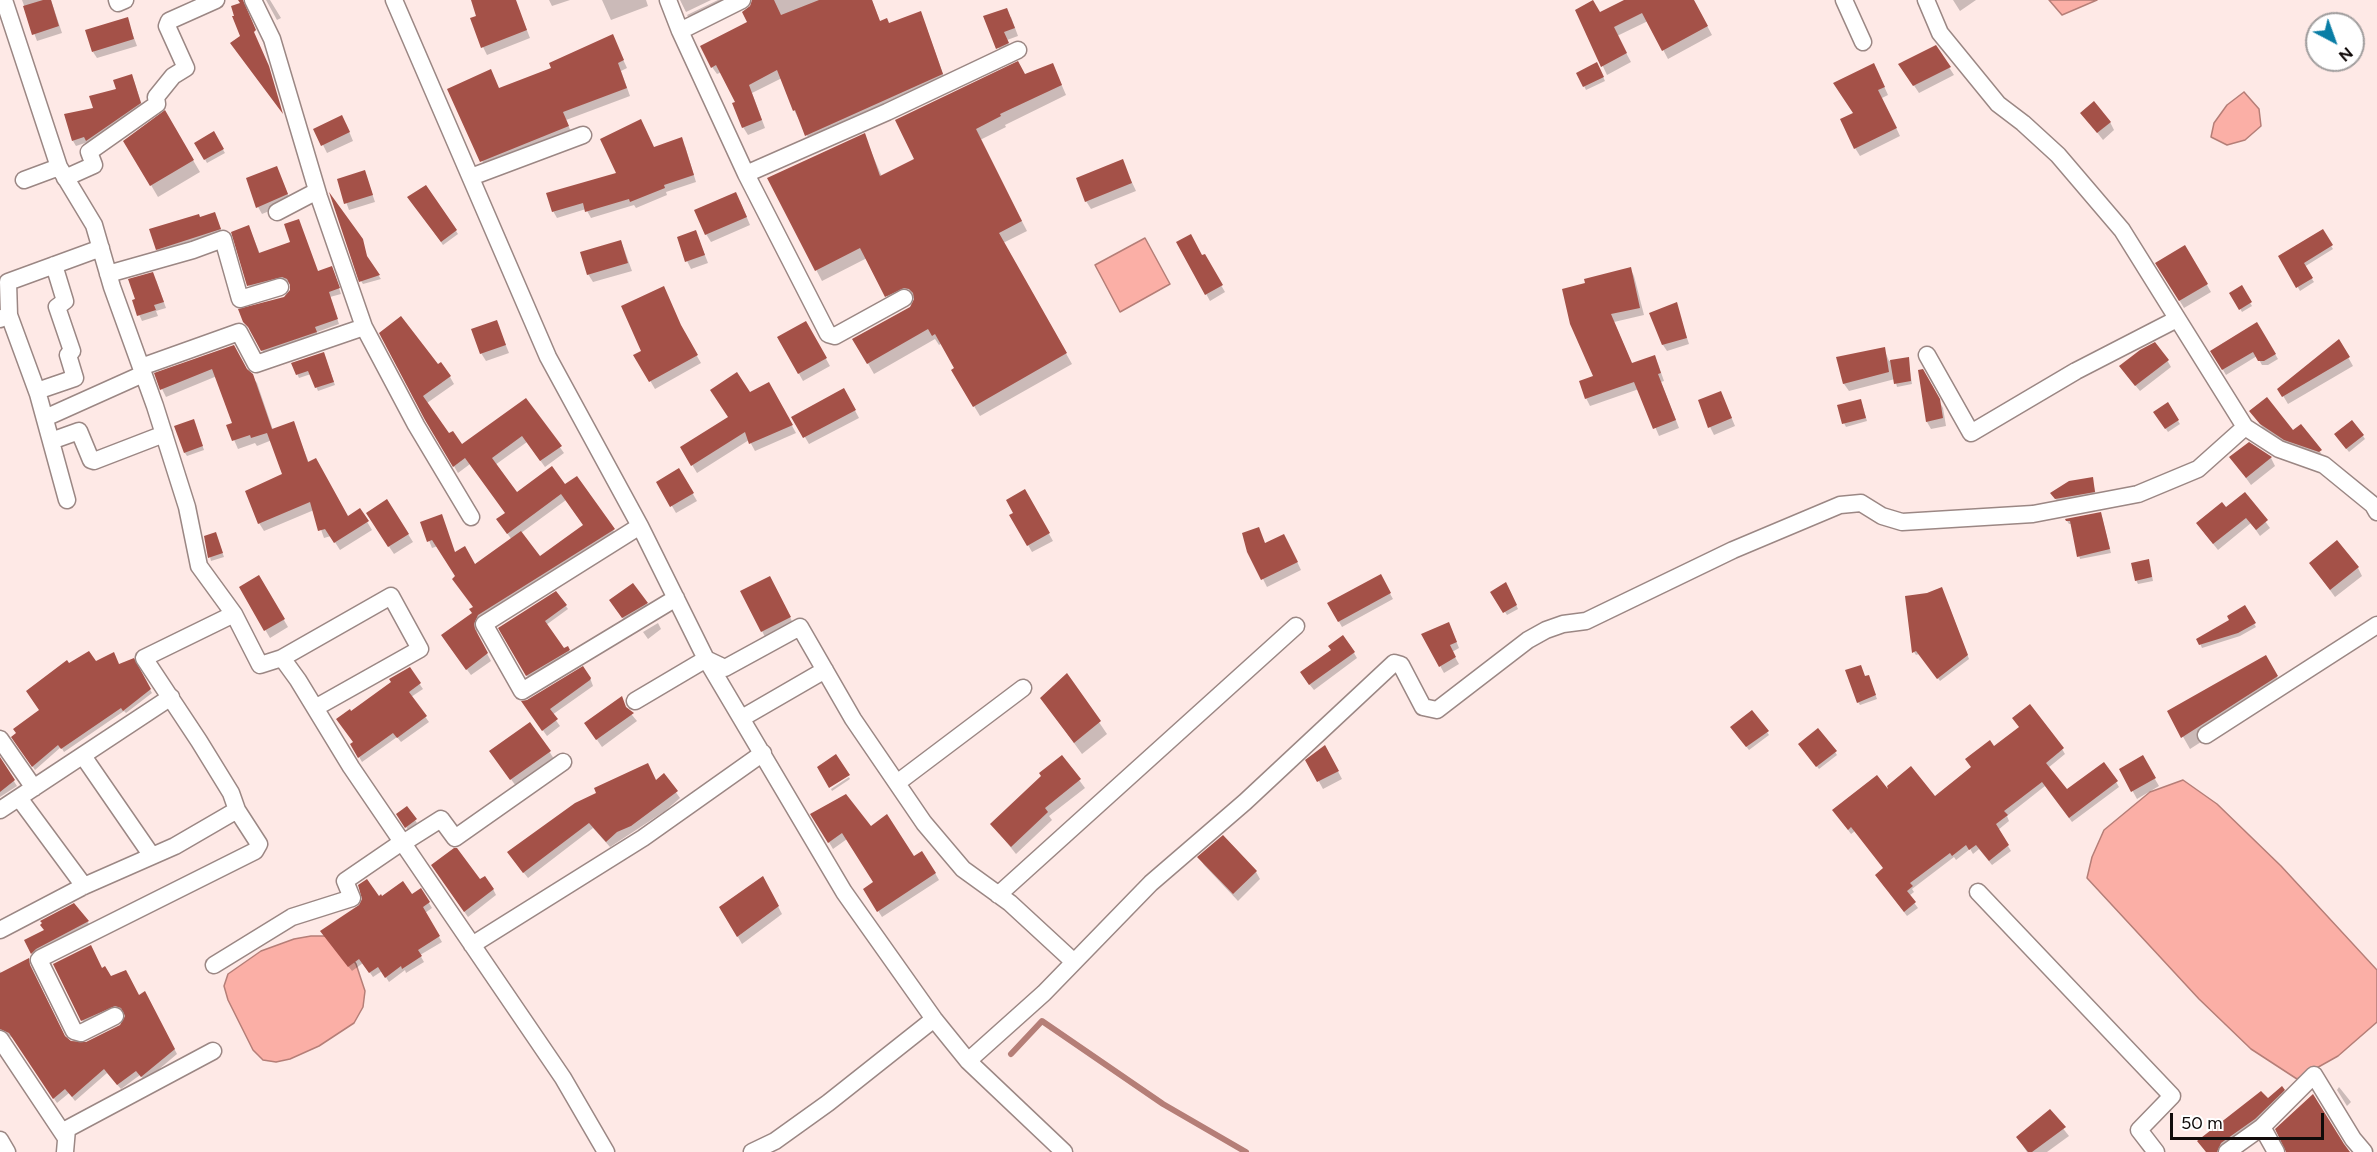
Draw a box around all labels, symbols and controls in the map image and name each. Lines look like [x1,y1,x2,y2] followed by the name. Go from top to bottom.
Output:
[2305,12,2365,72] north arrow
[2335,43,2357,66] text: N
[2173,1101,2328,1139] scale bar
[2181,1112,2223,1134] text: 50 m

